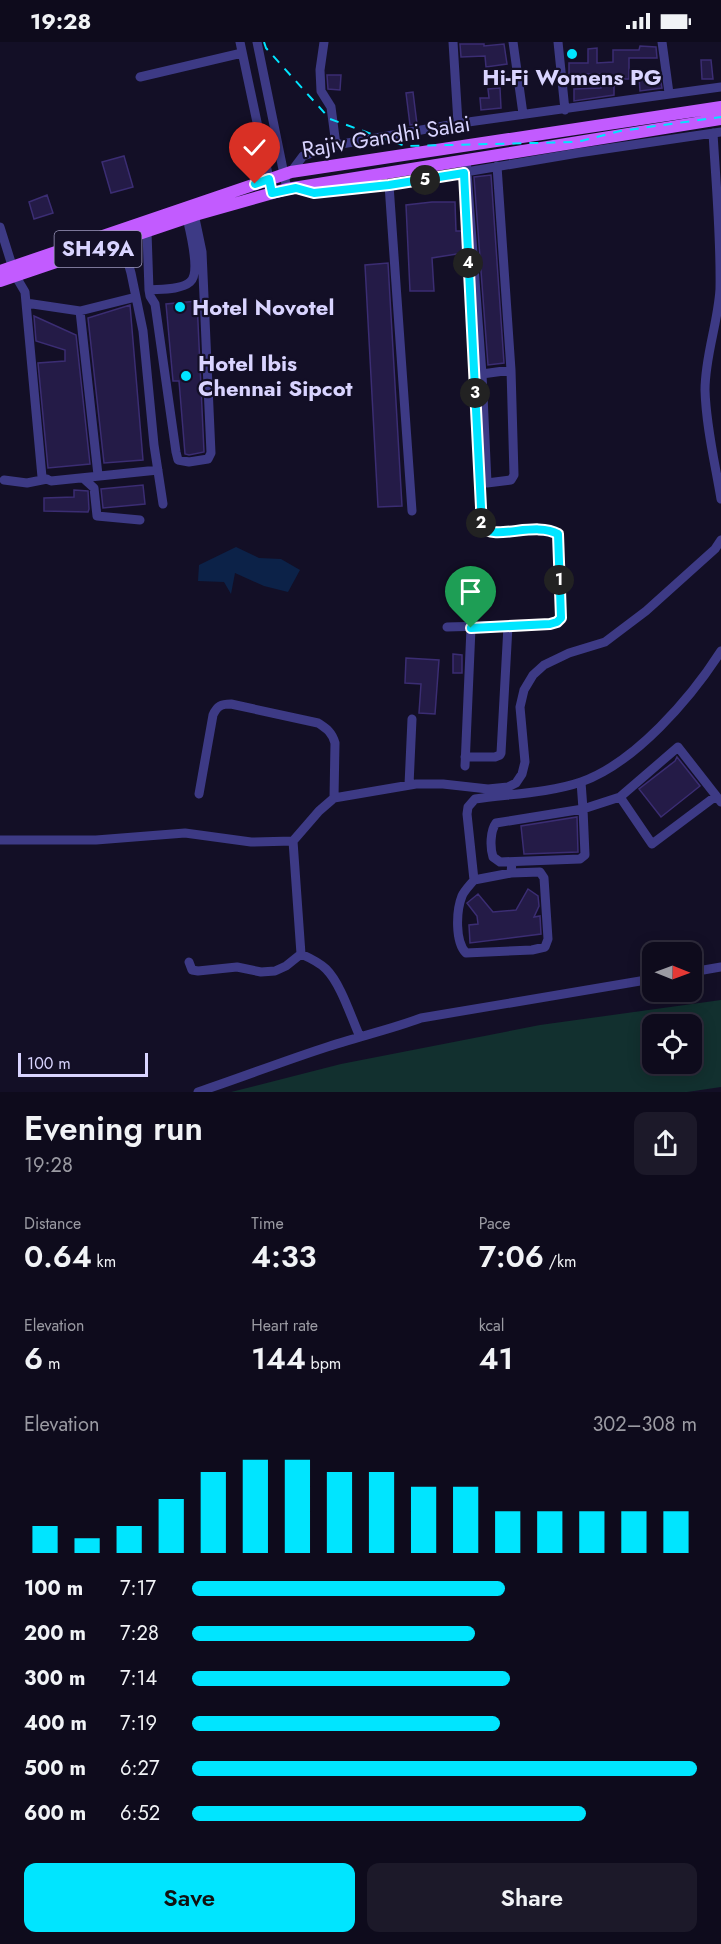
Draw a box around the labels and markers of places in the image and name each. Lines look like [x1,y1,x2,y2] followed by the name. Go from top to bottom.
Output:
[565,47,579,61] marker: Hi-Fi Womens PG
[482,61,662,93] place label: Hi-Fi Womens PG
[229,122,280,184] pin
[410,165,440,195] pin: 5
[453,248,483,278] pin: 4
[192,291,334,323] place label: Hotel Novotel
[173,300,187,314] marker: Hotel Novotel
[198,347,353,404] place label: Hotel Ibis Chennai Sipcot
[179,369,193,383] marker: Hotel Ibis Chennai Sipcot
[460,378,490,408] pin: 3
[466,508,496,538] pin: 2
[544,565,574,595] pin: 1
[445,566,496,628] pin

